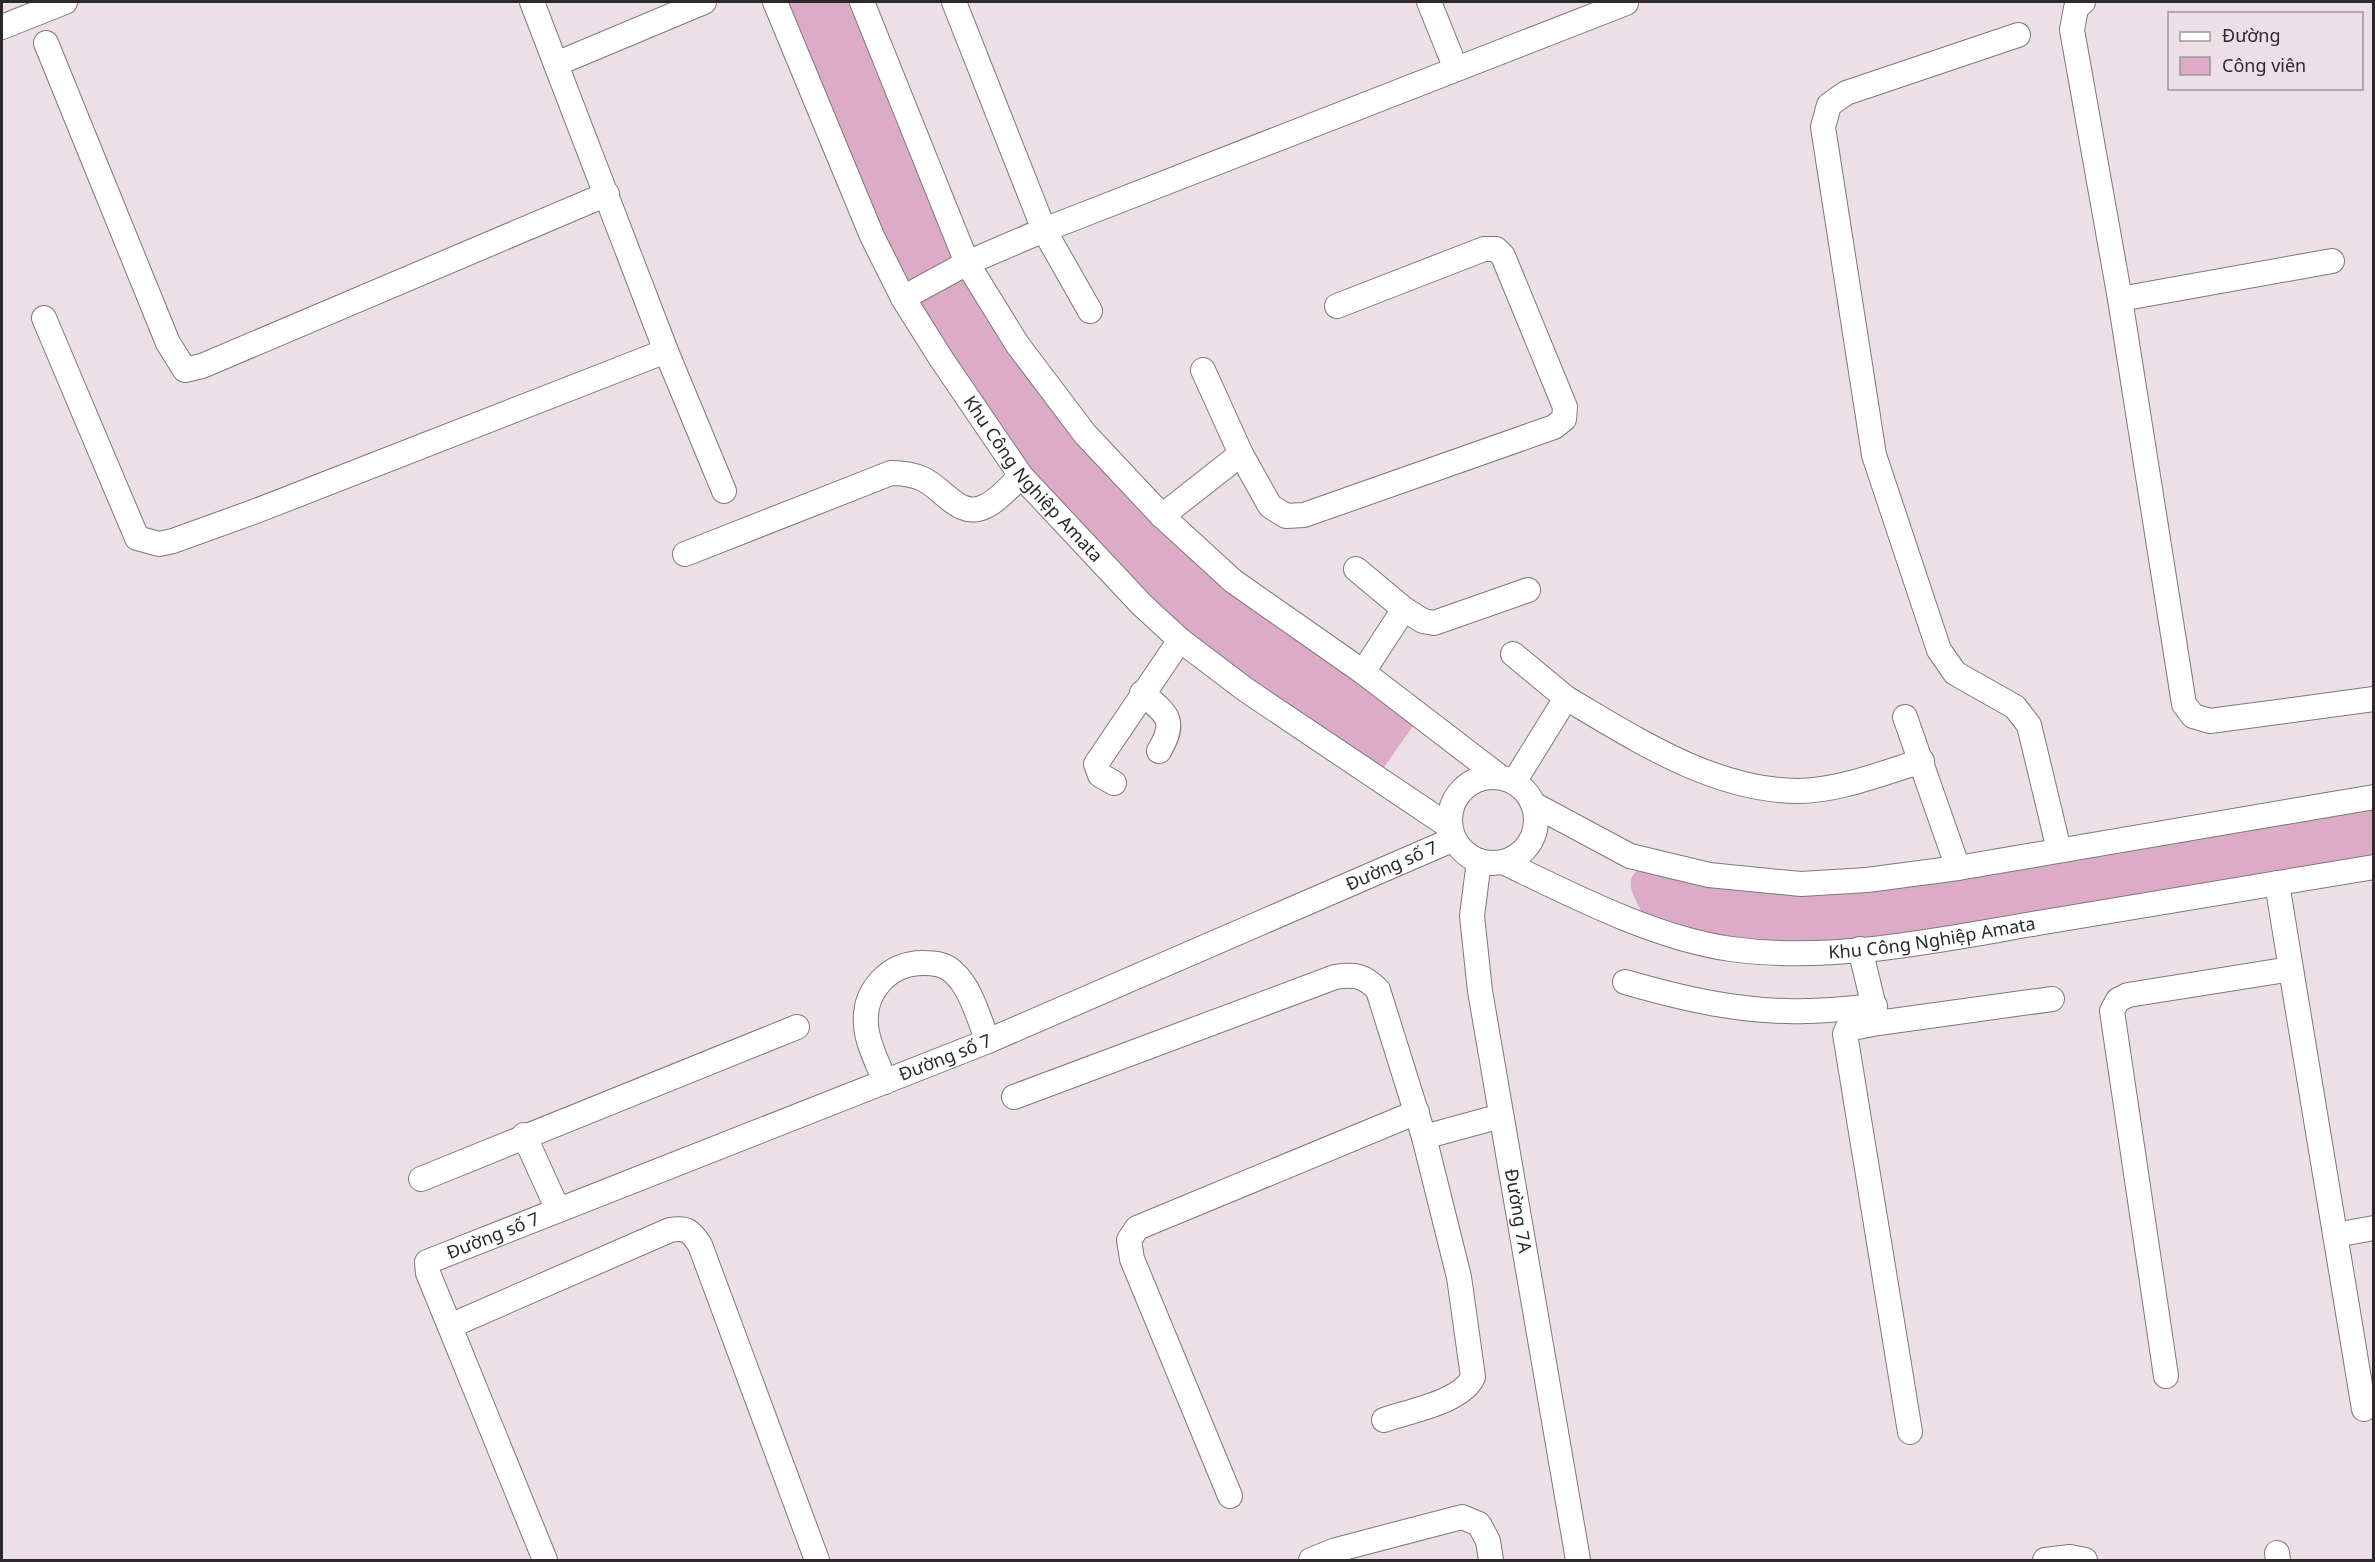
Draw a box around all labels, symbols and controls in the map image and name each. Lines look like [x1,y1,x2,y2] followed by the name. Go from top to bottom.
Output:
[2168,12,2363,90] legend
[2222,23,2281,47] text: Đường
[2222,53,2306,77] text: Công viên
[959,390,1109,567] street label: Khu Công Nghiệp Amata
[1342,835,1441,896] street label: Đường số 7
[1828,911,2037,964] street label: Khu Công Nghiệp Amata
[895,1028,995,1086] street label: Đường số 7
[1500,1167,1538,1255] street label: Đường 7A
[443,1206,543,1264] street label: Đường số 7

